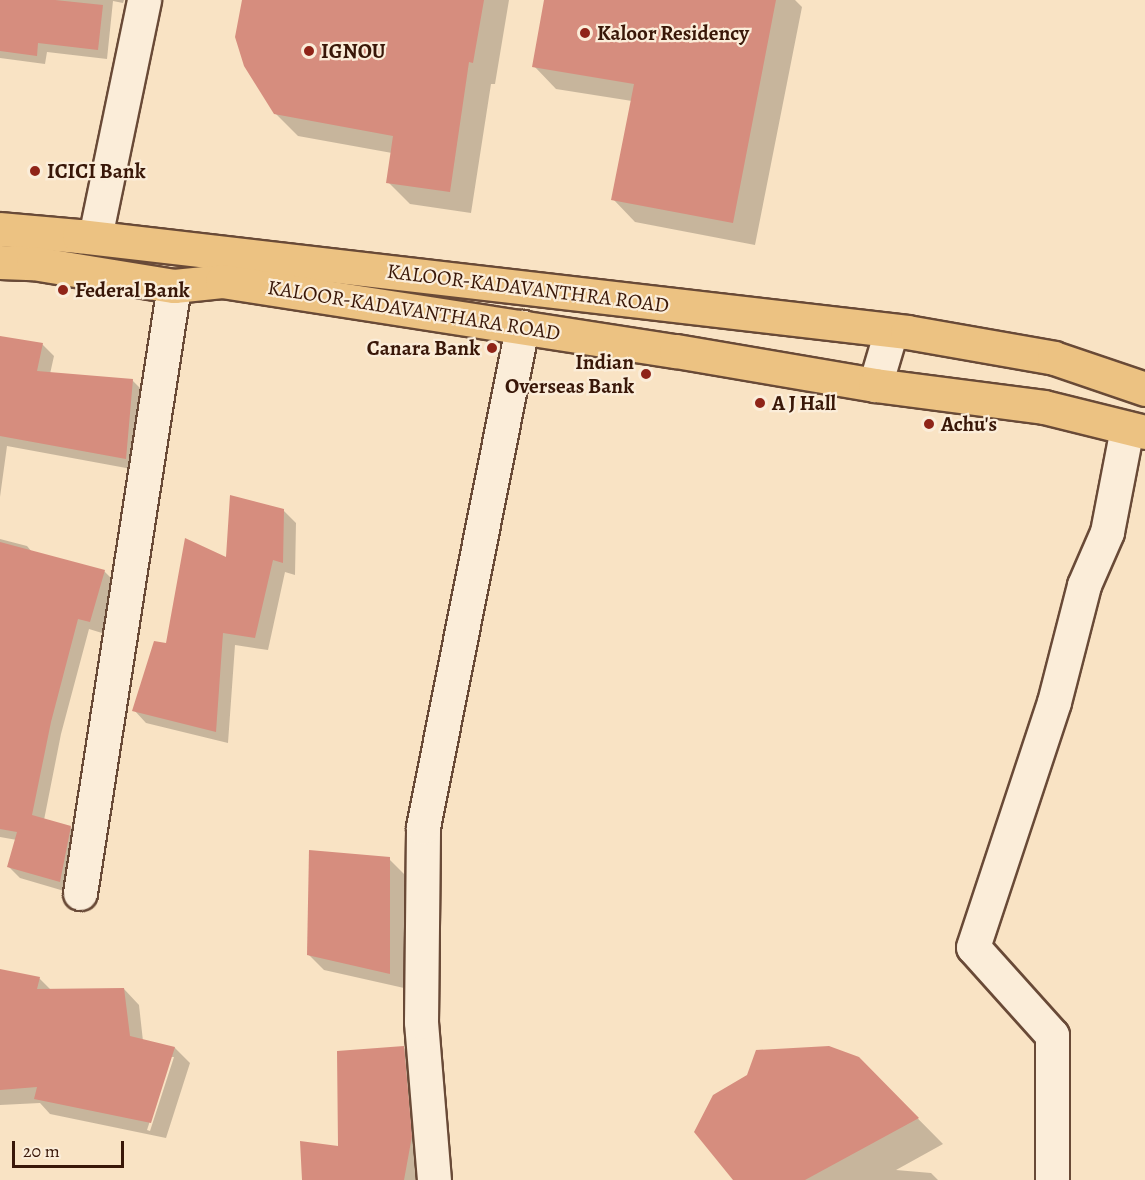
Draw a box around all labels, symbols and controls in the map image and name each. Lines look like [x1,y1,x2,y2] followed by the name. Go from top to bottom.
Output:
[597,20,749,46] place label: Kaloor Residency
[578,26,592,40] marker: Kaloor Residency
[321,38,386,64] place label: IGNOU
[302,44,316,58] marker: IGNOU
[47,158,145,184] place label: ICICI Bank
[28,164,42,178] marker: ICICI Bank
[386,258,670,318] street label: KALOOR-KADAVANTHRA ROAD
[266,274,562,346] street label: KALOOR-KADAVANTHARA ROAD
[75,277,190,303] place label: Federal Bank
[56,283,70,297] marker: Federal Bank
[367,335,480,361] place label: Canara Bank
[485,341,499,355] marker: Canara Bank
[505,349,634,399] place label: Indian Overseas Bank
[639,367,653,381] marker: Indian Overseas Bank
[772,390,836,416] place label: A J Hall
[753,396,767,410] marker: A J Hall
[941,411,997,437] place label: Achu's
[922,417,936,431] marker: Achu's
[15,1129,128,1167] scale bar
[23,1139,60,1163] text: 20 m

